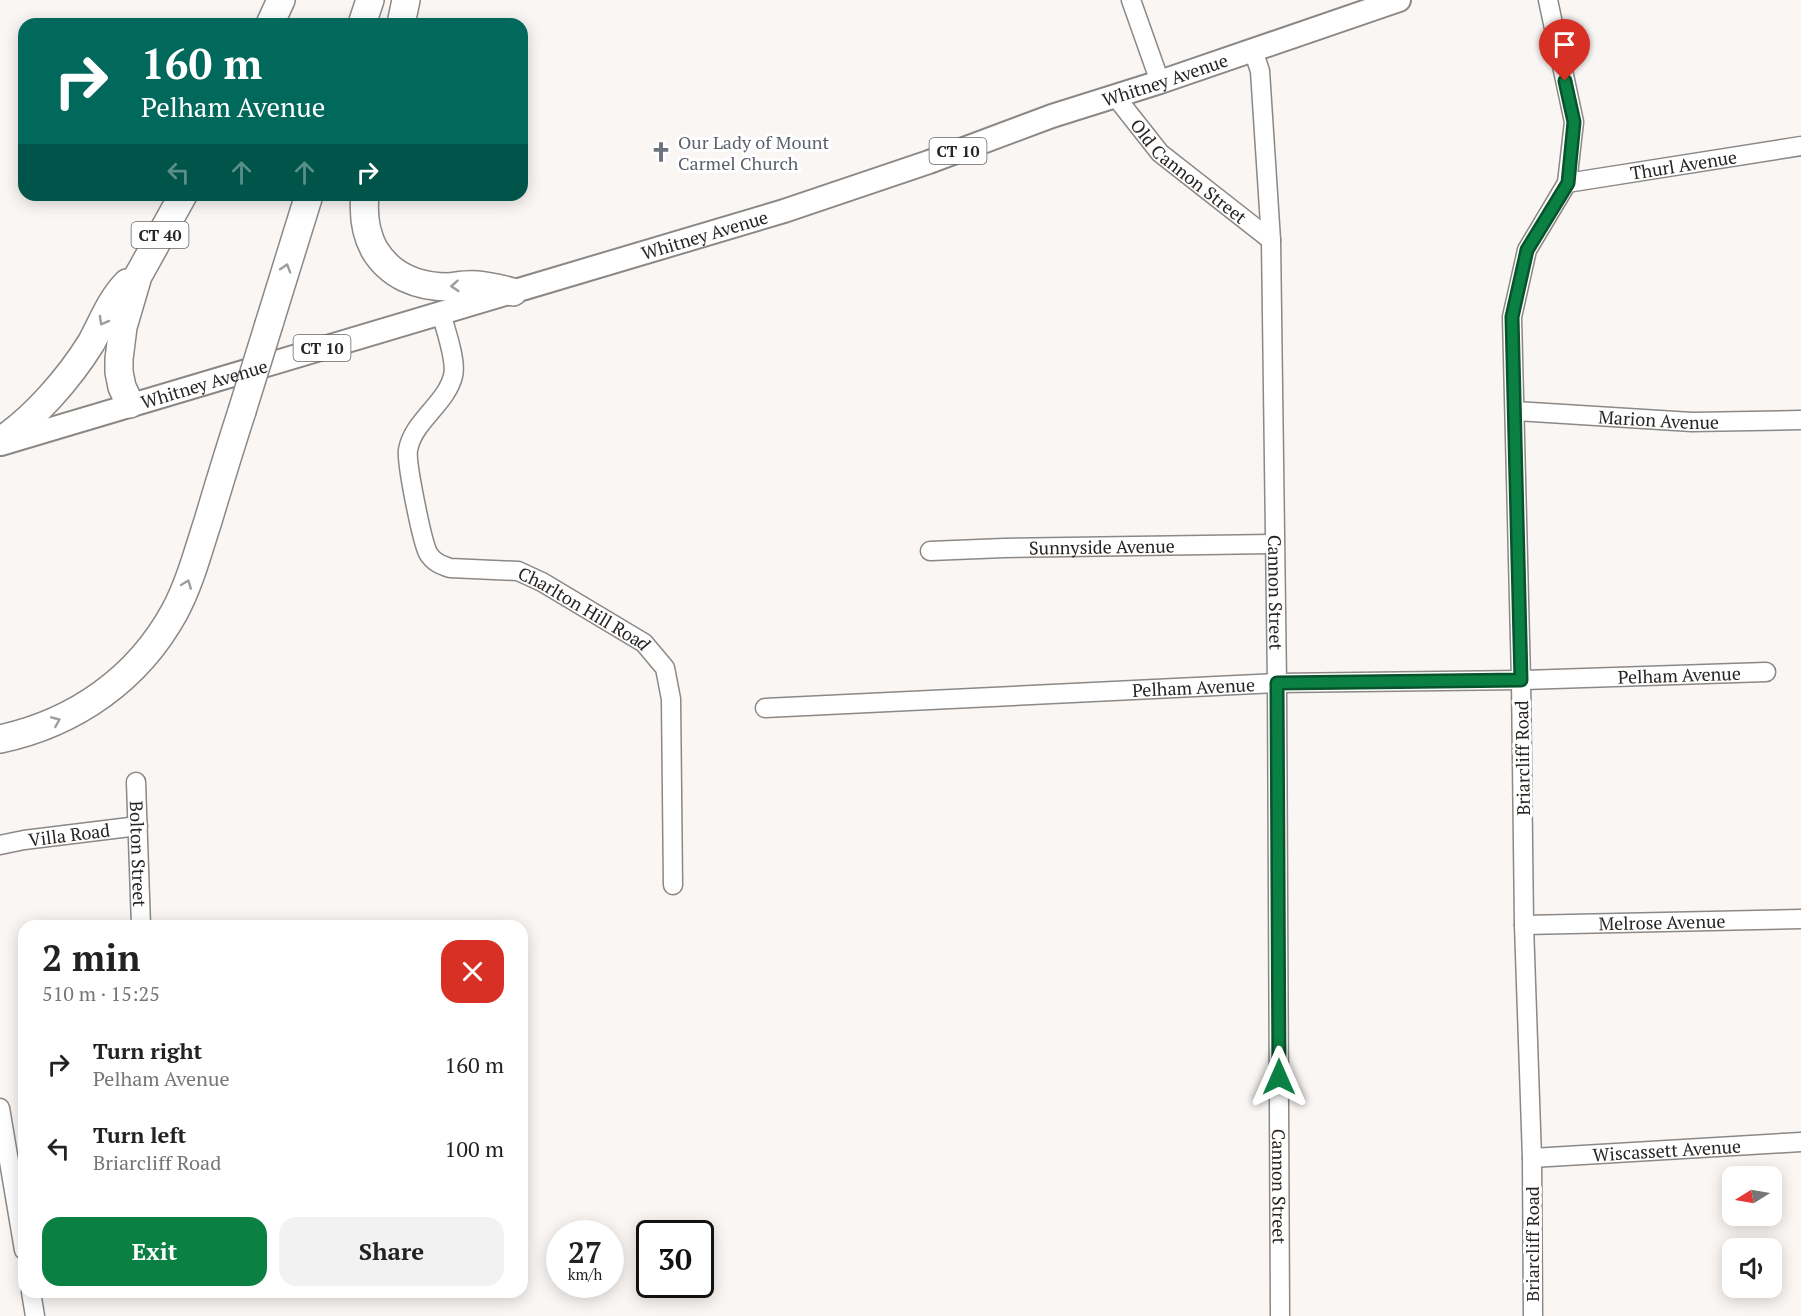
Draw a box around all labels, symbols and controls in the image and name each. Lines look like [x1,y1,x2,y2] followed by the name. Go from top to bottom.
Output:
[1539,19,1590,81] pin
[1548,28,1581,61] icon: arrive
[141,35,262,91] text: 160 m
[42,42,120,120] icon: right
[1099,48,1231,111] street label: Whitney Avenue
[141,89,325,125] text: Pelham Avenue
[1125,114,1252,229] street label: Old Cannon Street
[678,130,829,175] place label: Our Lady of Mount Carmel Church
[930,138,986,164] road number: CT 10
[649,140,673,164] church icon: Our Lady of Mount Carmel Church
[1629,144,1738,185] street label: Thurl Avenue
[162,156,195,189] icon: left
[225,156,258,189] icon: ahead
[288,156,321,189] icon: ahead
[351,156,384,189] icon: right
[638,204,771,265] street label: Whitney Avenue
[132,222,188,248] road number: CT 40
[279,263,291,274] one-way arrow
[451,279,460,292] one-way arrow
[99,315,110,325] one-way arrow
[294,335,350,361] road number: CT 10
[138,353,270,414] street label: Whitney Avenue
[1598,404,1719,434] street label: Marion Avenue
[1029,533,1175,560] street label: Sunnyside Avenue
[1263,535,1289,651] street label: Cannon Street
[514,561,657,655] street label: Charlton Hill Road
[180,580,192,591] one-way arrow
[1617,661,1741,689] street label: Pelham Avenue
[1132,672,1255,702] street label: Pelham Avenue
[1509,700,1535,816] street label: Briarcliff Road
[49,716,60,728] one-way arrow
[125,800,152,908] street label: Bolton Street
[27,818,111,851] street label: Villa Road
[1598,909,1726,935] street label: Melrose Avenue
[42,934,140,981] text: 2 min
[441,940,504,1003] button: close
[42,980,160,1007] text: 510 m · 15:25
[93,1036,202,1065] text: Turn right
[1247,1045,1311,1109] position arrow
[42,1048,75,1081] icon: right
[444,1050,504,1079] text: 160 m
[93,1065,229,1092] text: Pelham Avenue
[93,1120,186,1149] text: Turn left
[1267,1129,1292,1244] street label: Cannon Street
[42,1132,75,1165] icon: left
[444,1134,504,1163] text: 100 m
[1592,1134,1742,1166] street label: Wiscassett Avenue
[93,1149,221,1176] text: Briarcliff Road
[1722,1166,1782,1226] north arrow
[1722,1166,1782,1298] map controls
[1520,1186,1544,1302] street label: Briarcliff Road
[42,1217,267,1286] button: Exit
[279,1217,504,1286] button: Share
[636,1220,714,1298] speed limit sign: 30
[568,1232,602,1272] text: 27
[1722,1238,1782,1298] button: sound
[568,1264,602,1284] text: km/h

